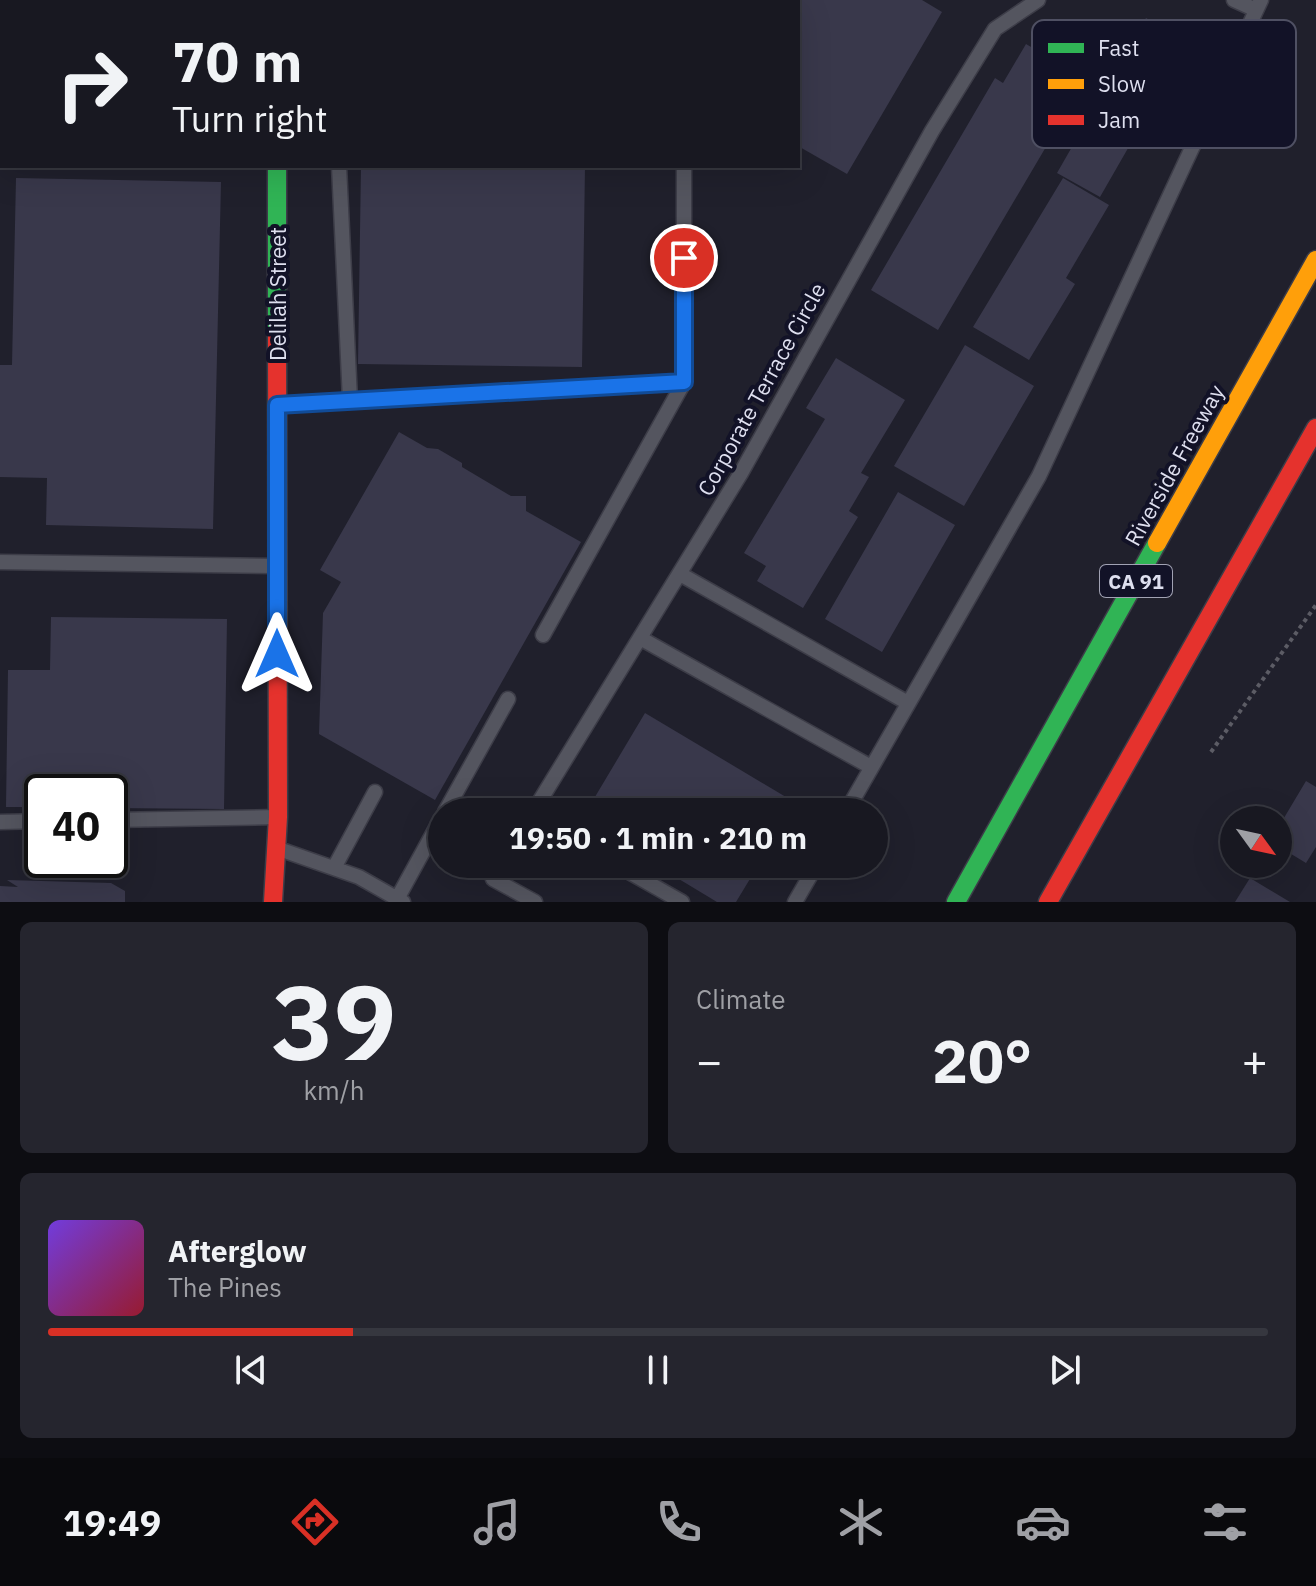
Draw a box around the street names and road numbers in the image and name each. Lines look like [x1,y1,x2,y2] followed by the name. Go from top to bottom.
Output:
[263,227,292,361] street label: Delilah Street
[690,277,832,501] street label: Corporate Terrace Circle
[1118,379,1230,551] street label: Riverside Freeway
[1100,565,1172,597] road number: CA 91

